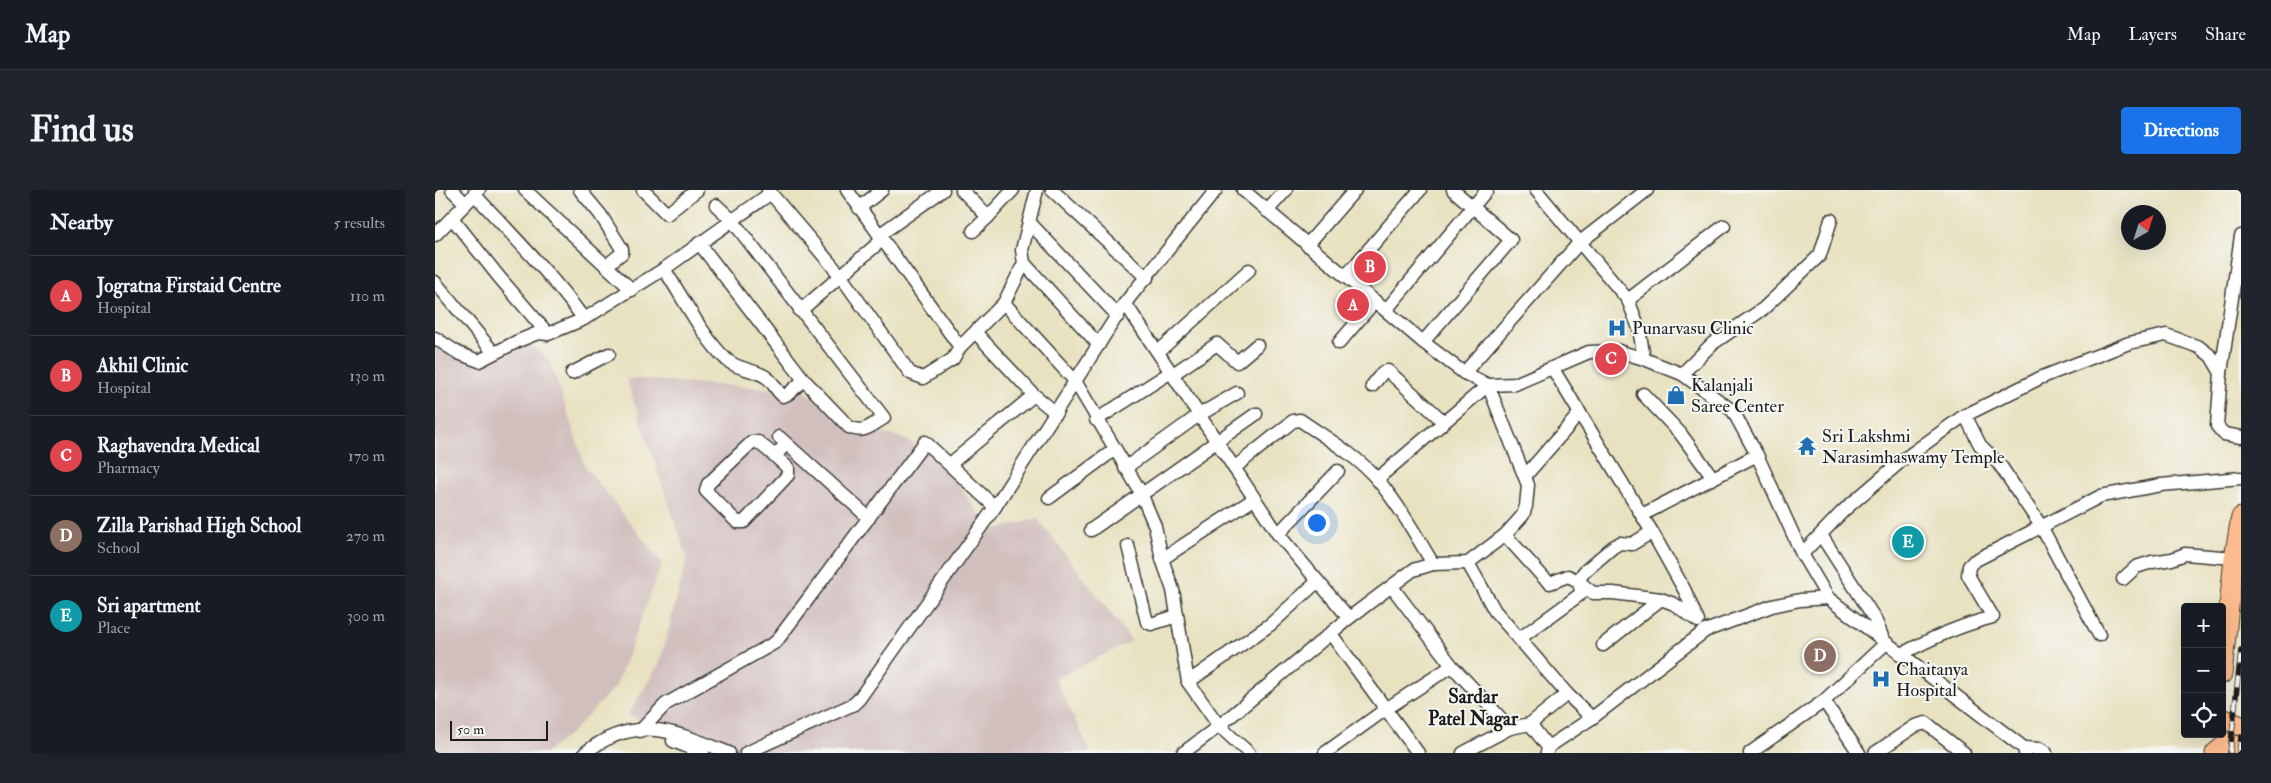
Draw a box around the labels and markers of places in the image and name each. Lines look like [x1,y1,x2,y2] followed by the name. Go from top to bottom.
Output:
[1354,248,1386,286] pin: B
[1337,286,1369,324] pin: A
[1606,317,1628,339] hospital icon: Punarvasu Clinic
[1632,317,1754,340] place label: Punarvasu Clinic
[1595,340,1627,378] pin: C
[1691,374,1784,418] place label: Kalanjali Saree Center
[1665,384,1687,406] shop icon: Kalanjali Saree Center
[1822,425,2005,469] place label: Sri Lakshmi Narasimhaswamy Temple
[1796,435,1818,457] temple icon: Sri Lakshmi Narasimhaswamy Temple
[1892,523,1924,561] pin: E
[1804,637,1836,675] pin: D
[1896,658,1969,702] place label: Chaitanya Hospital
[1870,668,1892,690] hospital icon: Chaitanya Hospital

